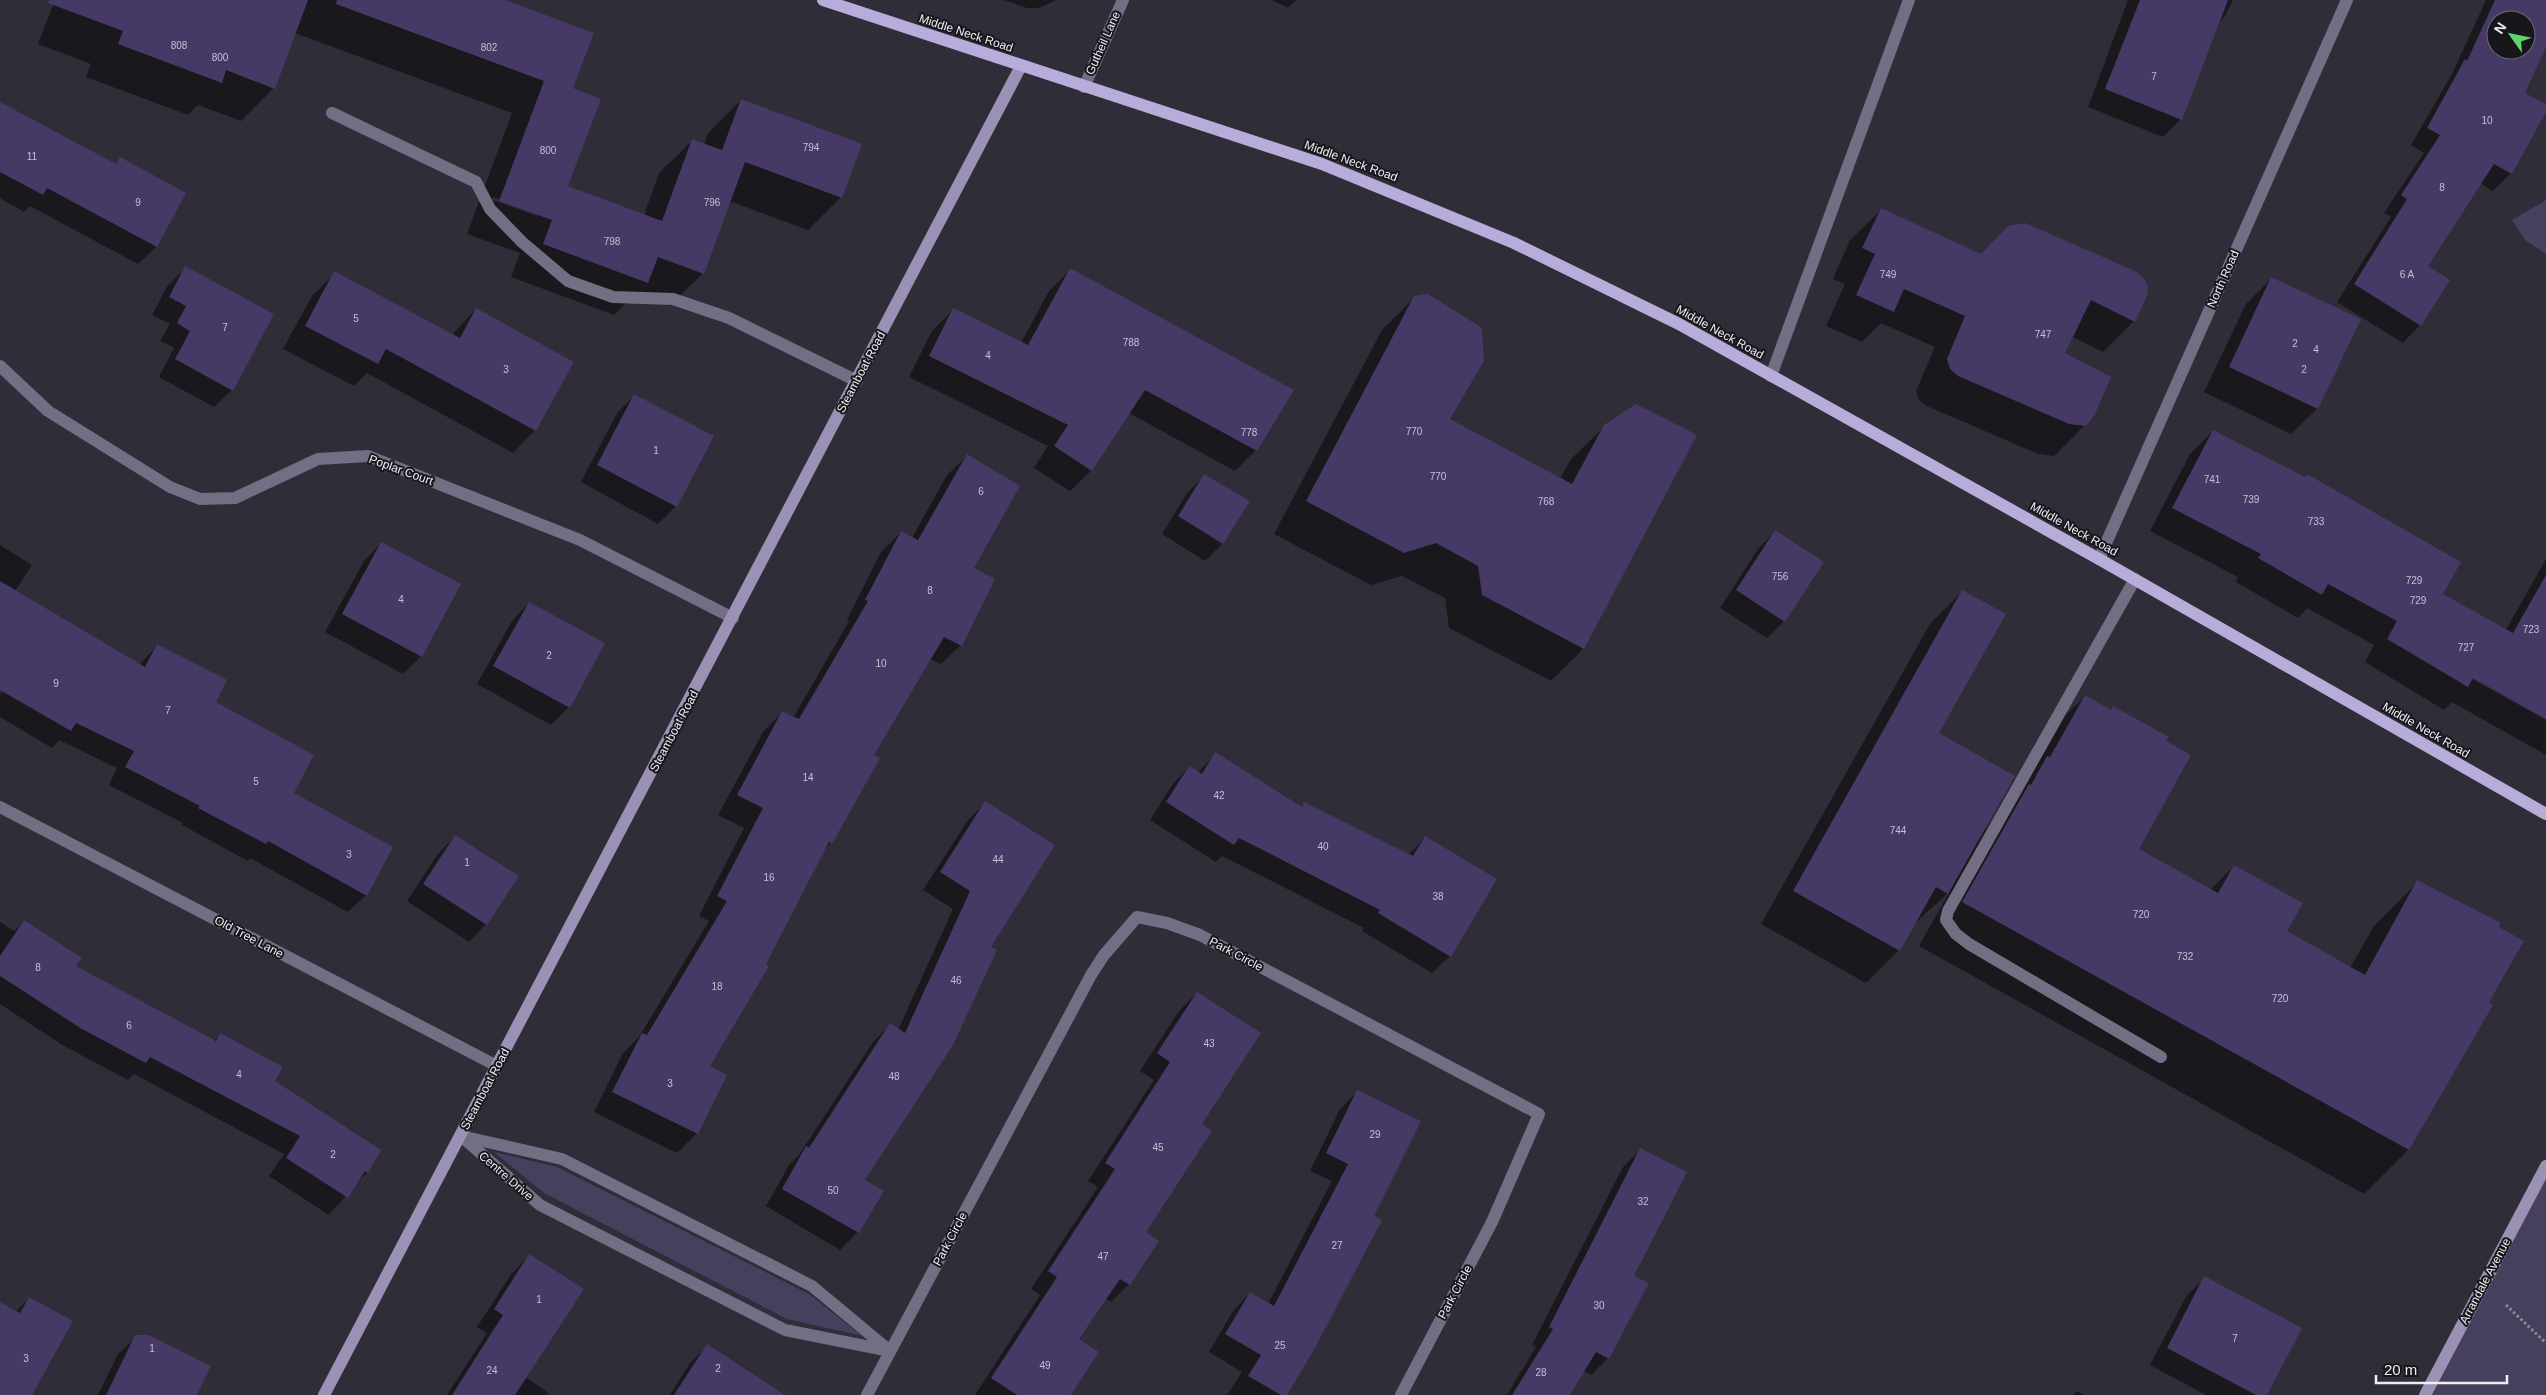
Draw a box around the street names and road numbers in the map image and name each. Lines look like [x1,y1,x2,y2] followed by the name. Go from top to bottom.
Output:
[1083,9,1123,77] street label: Gutheil Lane
[917,11,1015,55] street label: Middle Neck Road
[1303,138,1399,184] street label: Middle Neck Road
[2204,248,2242,310] street label: North Road
[1674,302,1766,362] street label: Middle Neck Road
[834,329,888,415] street label: Steamboat Road
[367,452,436,488] street label: Poplar Court
[2028,499,2120,559] street label: Middle Neck Road
[647,688,701,774] street label: Steamboat Road
[2380,699,2472,761] street label: Middle Neck Road
[212,913,286,961] street label: Old Tree Lane
[1207,934,1265,974] street label: Park Circle
[458,1046,512,1132] street label: Steamboat Road
[476,1149,536,1204] street label: Centre Drive
[930,1210,970,1268] street label: Park Circle
[2456,1235,2514,1326] street label: Arrandale Avenue
[1435,1263,1475,1321] street label: Park Circle

